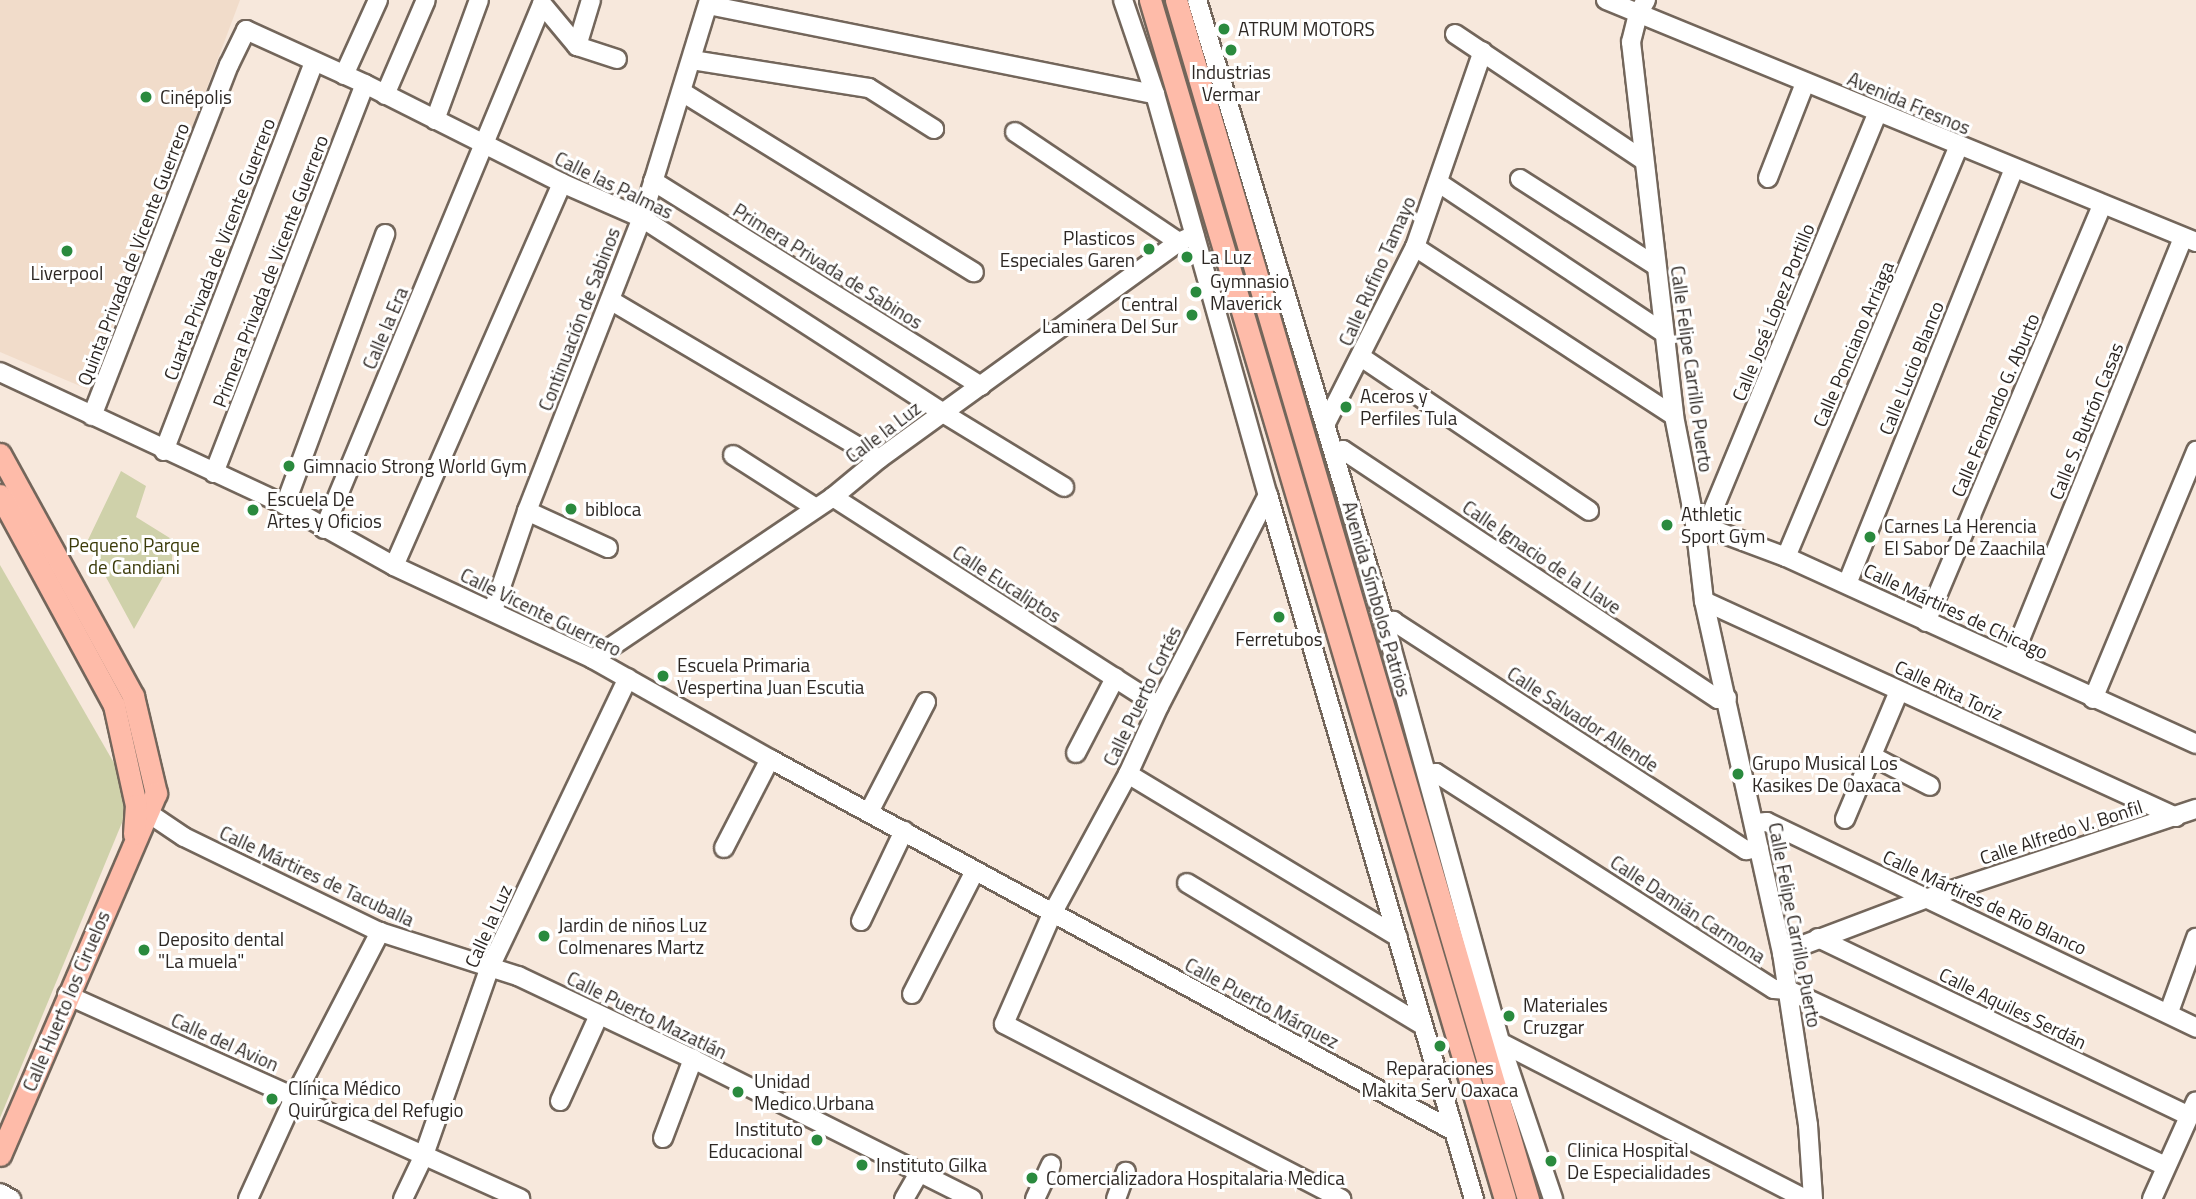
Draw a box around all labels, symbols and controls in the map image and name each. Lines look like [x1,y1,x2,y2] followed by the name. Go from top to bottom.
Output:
[1238,18,1375,40] place label: ATRUM MOTORS
[1216,21,1232,37] marker: ATRUM MOTORS
[1223,42,1239,58] marker: Industrias Vermar
[1191,61,1271,105] place label: Industrias Vermar
[1844,67,1974,139] street label: Avenida Fresnos
[160,86,232,108] place label: Cinépolis
[138,89,154,105] marker: Cinépolis
[158,115,280,383] street label: Cuarta Privada de Vicente Guerrero
[72,120,194,388] street label: Quinta Privada de Vicente Guerrero
[207,132,333,410] street label: Primera Privada de Vicente Guerrero
[551,147,677,223] street label: Calle las Palmas
[1334,193,1420,349] street label: Calle Rufino Tamayo
[729,198,927,334] street label: Primera Privada de Sabinos
[1727,220,1819,404] street label: Calle José López Portillo
[533,224,625,414] street label: Continuación de Sabinos
[1000,227,1135,271] place label: Plasticos Especiales Garen
[1141,241,1157,257] marker: Plasticos Especiales Garen
[59,243,75,259] marker: Liverpool
[1201,246,1252,268] place label: La Luz
[1179,249,1195,265] marker: La Luz
[1808,258,1898,430] street label: Calle Ponciano Arriaga
[31,262,103,284] place label: Liverpool
[1666,264,1718,474] street label: Calle Felipe Carrillo Puerto
[1210,270,1289,314] place label: Gymnasio Maverick
[357,283,413,373] street label: Calle la Era
[1188,284,1204,300] marker: Gymnasio Maverick
[1042,293,1178,337] place label: Central Laminera Del Sur
[1874,298,1948,438] street label: Calle Lucio Blanco
[1184,307,1200,323] marker: Central Laminera Del Sur
[1946,310,2044,500] street label: Calle Fernando G. Aburto
[2044,339,2128,503] street label: Calle S. Butrón Casas
[1360,385,1457,429] place label: Aceros y Perfiles Tula
[841,396,925,468] street label: Calle la Luz
[1338,399,1354,415] marker: Aceros y Perfiles Tula
[303,455,527,477] place label: Gimnacio Strong World Gym
[281,458,297,474] marker: Gimnacio Strong World Gym
[267,488,382,532] place label: Escuela De Artes y Oficios
[1458,495,1626,619] street label: Calle Ignacio de la Llave
[585,498,641,520] place label: bibloca
[1338,499,1416,699] street label: Avenida Símbolos Patrios
[563,501,579,517] marker: bibloca
[245,502,261,518] marker: Escuela De Artes y Oficios
[1681,503,1765,547] place label: Athletic Sport Gym
[1884,515,2045,559] place label: Carnes La Herencia El Sabor De Zaachila
[1659,517,1675,533] marker: Athletic Sport Gym
[1862,529,1878,545] marker: Carnes La Herencia El Sabor De Zaachila
[68,534,200,578] park label: Pequeño Parque de Candiani
[949,540,1065,628] street label: Calle Eucaliptos
[1860,558,2052,664] street label: Calle Mártires de Chicago
[457,563,625,661] street label: Calle Vicente Guerrero
[1271,609,1287,625] marker: Ferretubos
[1098,622,1186,770] street label: Calle Puerto Cortés
[1235,628,1323,650] place label: Ferretubos
[677,654,864,698] place label: Escuela Primaria Vespertina Juan Escutia
[1891,655,2007,725] street label: Calle Rita Toriz
[1503,662,1663,776] street label: Calle Salvador Allende
[655,668,671,684] marker: Escuela Primaria Vespertina Juan Escutia
[1752,752,1901,796] place label: Grupo Musical Los Kasikes De Oaxaca
[1730,766,1746,782] marker: Grupo Musical Los Kasikes De Oaxaca
[1977,795,2145,869] street label: Calle Alfredo V. Bonfil
[216,821,418,931] street label: Calle Mártires de Tacuballa
[1764,821,1826,1029] street label: Calle Felipe Carrillo Puerto
[1879,845,2091,959] street label: Calle Mártires de Río Blanco
[1606,850,1770,968] street label: Calle Damián Carmona
[460,881,516,971] street label: Calle la Luz
[18,907,114,1095] street label: Calle Huerto los Ciruelos
[558,914,707,958] place label: Jardin de niños Luz Colmenares Martz
[158,928,284,972] place label: Deposito dental "La muela"
[536,928,552,944] marker: Jardin de niños Luz Colmenares Martz
[136,942,152,958] marker: Deposito dental "La muela"
[1181,953,1343,1053] street label: Calle Puerto Márquez
[1936,962,2090,1054] street label: Calle Aquiles Serdán
[563,966,731,1064] street label: Calle Puerto Mazatlán
[1523,994,1608,1038] place label: Materiales Cruzgar
[168,1008,282,1076] street label: Calle del Avion
[1501,1008,1517,1024] marker: Materiales Cruzgar
[1432,1038,1448,1054] marker: Reparaciones Makita Serv Oaxaca
[1362,1057,1518,1101] place label: Reparaciones Makita Serv Oaxaca
[754,1070,874,1114] place label: Unidad Medico Urbana
[288,1077,463,1121] place label: Clínica Médico Quirúrgica del Refugio
[728,1082,748,1102] marker: Unidad Medico Urbana
[262,1089,282,1109] marker: Clínica Médico Quirúrgica del Refugio
[708,1118,803,1162] place label: Instituto Educacional
[809,1132,825,1148] marker: Instituto Educacional
[1567,1139,1711,1183] place label: Clinica Hospital De Especialidades
[1541,1151,1561,1171] marker: Clinica Hospital De Especialidades
[876,1154,987,1176] place label: Instituto Gilka
[854,1157,870,1173] marker: Instituto Gilka
[1046,1167,1345,1189] place label: Comercializadora Hospitalaria Medica
[1024,1170,1040,1186] marker: Comercializadora Hospitalaria Medica

